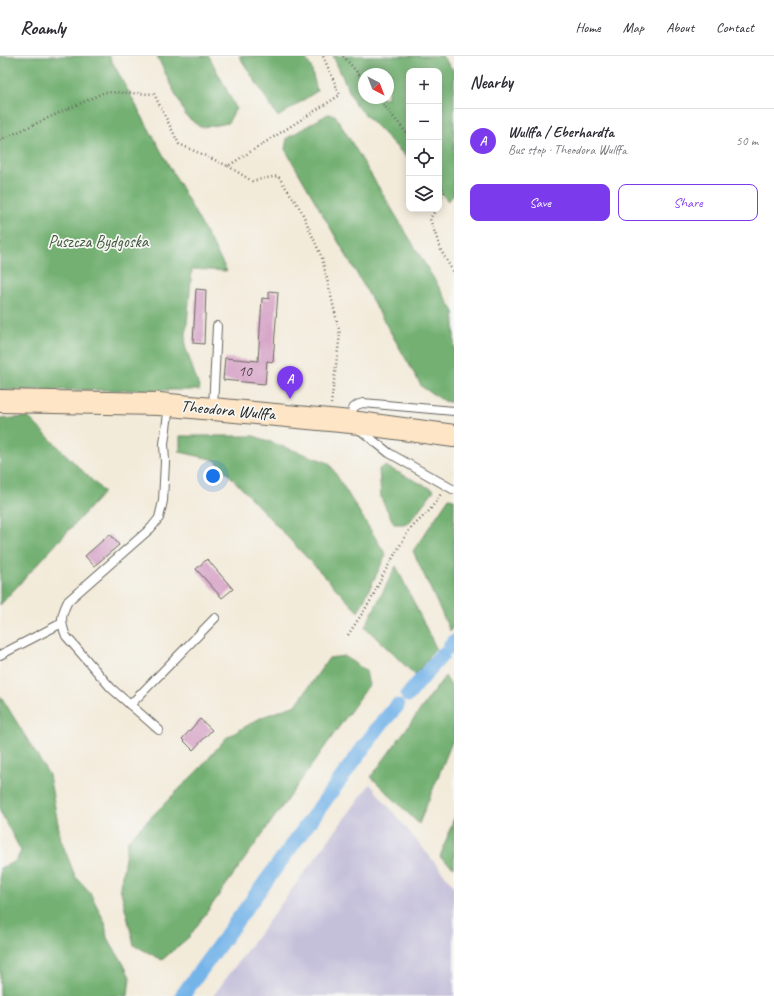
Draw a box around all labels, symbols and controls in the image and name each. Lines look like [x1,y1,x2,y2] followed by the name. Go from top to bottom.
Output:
[20,16,66,40] text: Roamly
[575,19,601,36] text: Home
[623,19,644,36] text: Map
[666,19,694,36] text: About
[716,19,754,36] text: Contact
[358,68,394,104] north arrow
[406,68,442,212] map controls
[406,68,442,104] button: +
[470,72,513,93] text: Nearby
[406,104,442,140] button: −
[508,123,614,142] text: Wulffa / Eberhardta
[480,133,486,149] text: A
[736,133,758,149] text: 50 m
[406,140,442,176] button: locate
[508,142,627,158] text: Bus stop · Theodora Wulffa
[406,176,442,212] button: layers
[470,184,610,221] button: Save
[618,184,758,221] button: Share
[48,231,150,252] park label: Puszcza Bydgoska
[238,362,253,381] house number: 10
[277,366,303,399] pin: A
[180,395,278,425] street label: Theodora Wulffa
[203,466,223,486] your location

